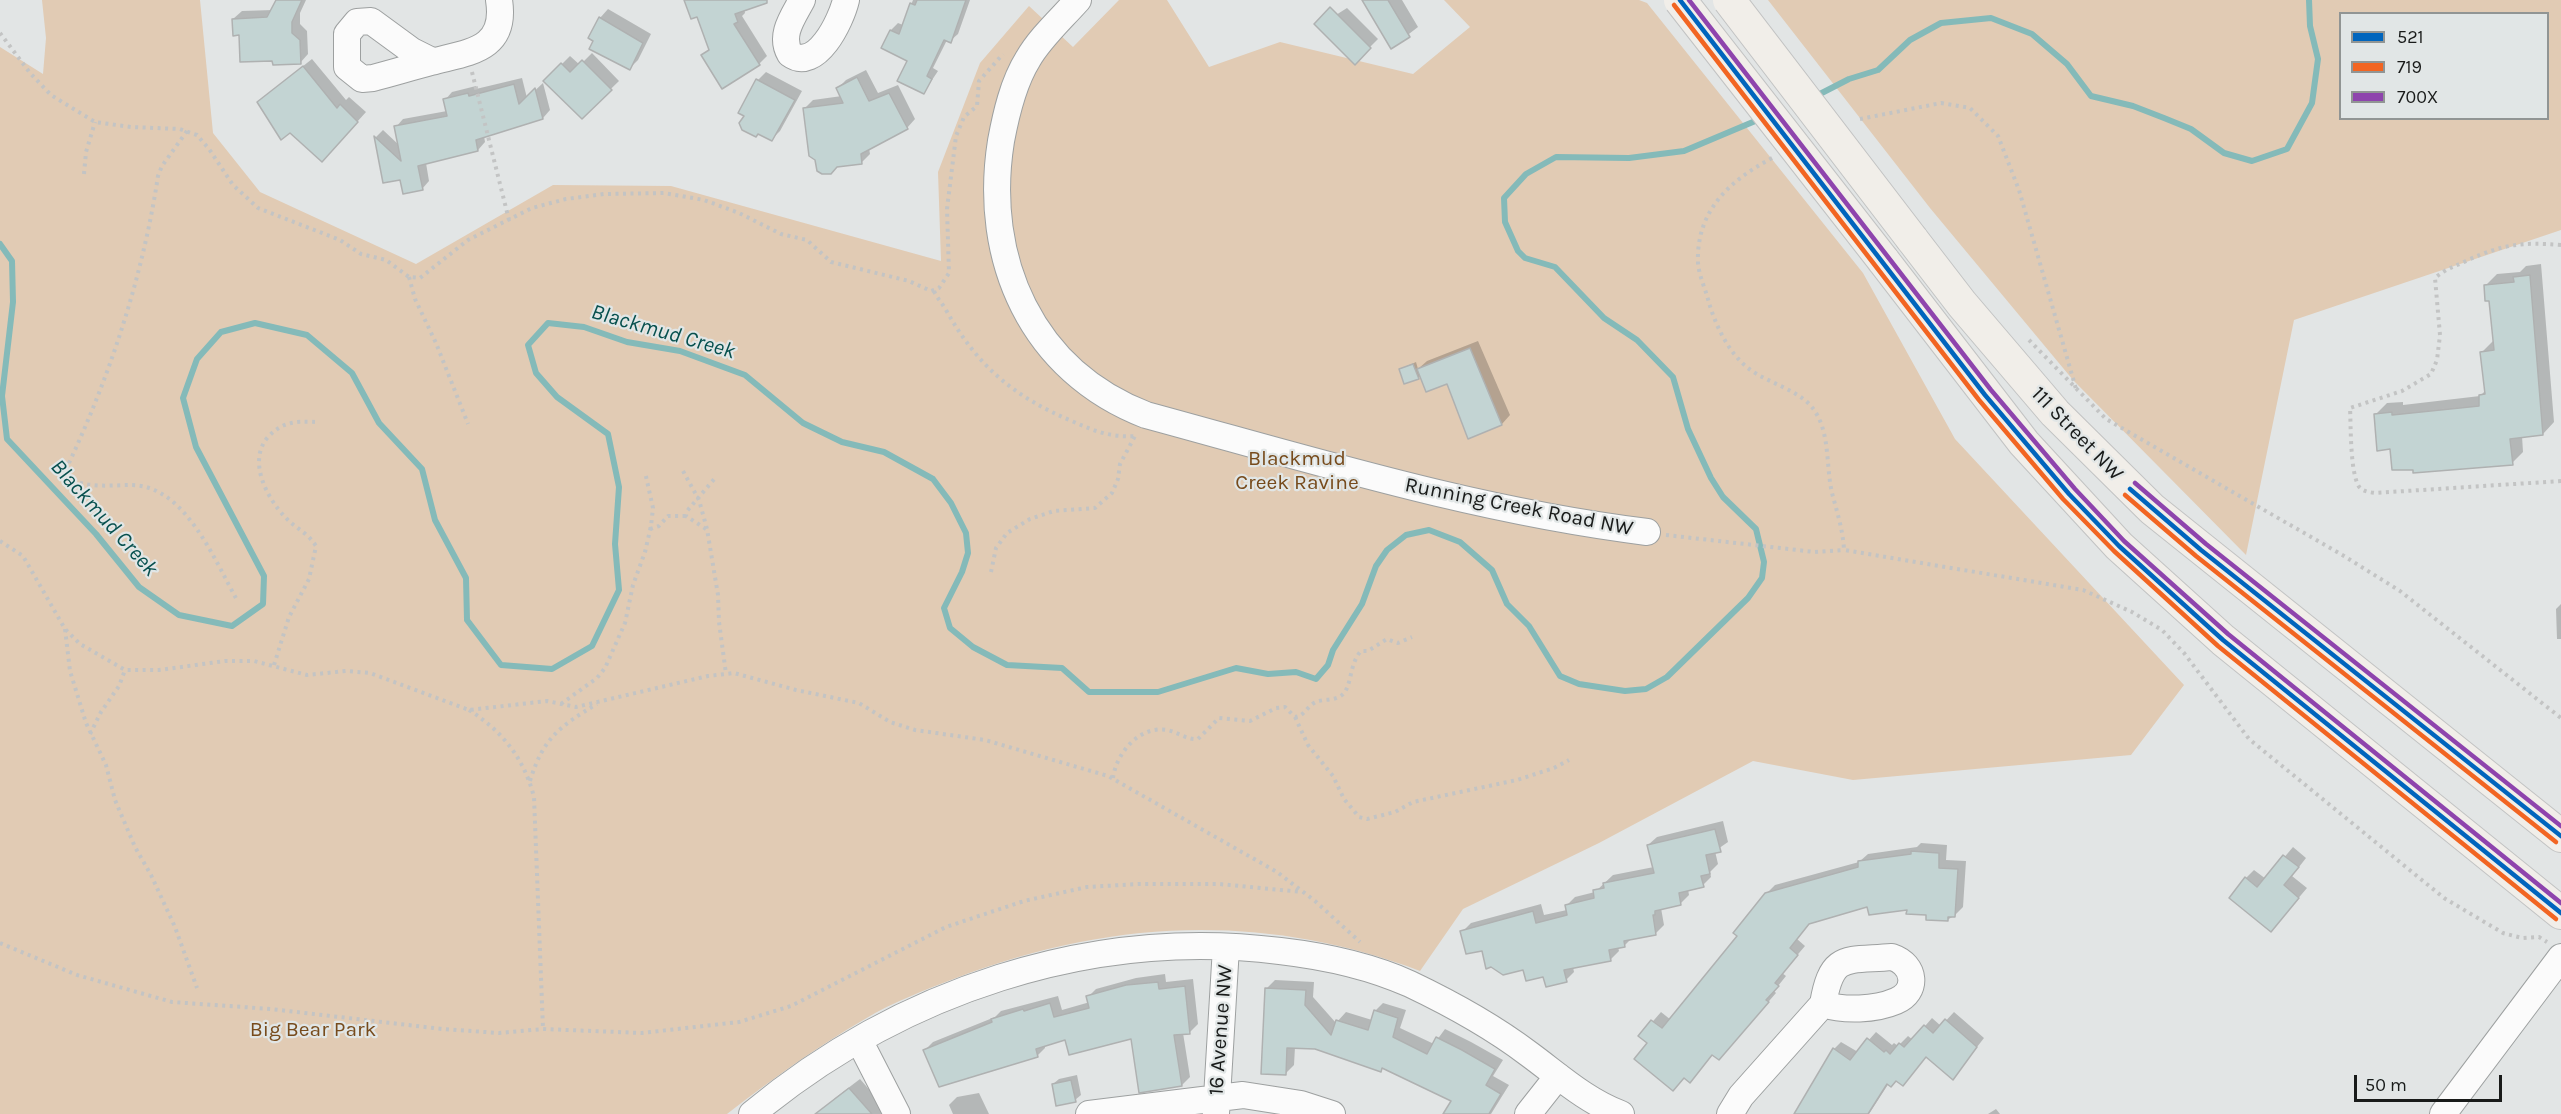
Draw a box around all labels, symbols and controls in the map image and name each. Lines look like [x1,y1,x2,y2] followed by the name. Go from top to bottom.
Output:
[2339,12,2549,120] legend
[2397,26,2424,48] text: 521
[2397,56,2422,78] text: 719
[2397,86,2438,108] text: 700X
[588,299,738,365] water label: Blackmud Creek
[2026,382,2128,486] street label: 111 Street NW
[1235,446,1359,496] park label: Blackmud Creek Ravine
[45,454,163,582] water label: Blackmud Creek
[1403,472,1635,542] street label: Running Creek Road NW
[1204,964,1238,1096] street label: 16 Avenue NW
[250,1017,376,1043] park label: Big Bear Park
[2357,1063,2506,1101] scale bar
[2365,1074,2407,1096] text: 50 m

